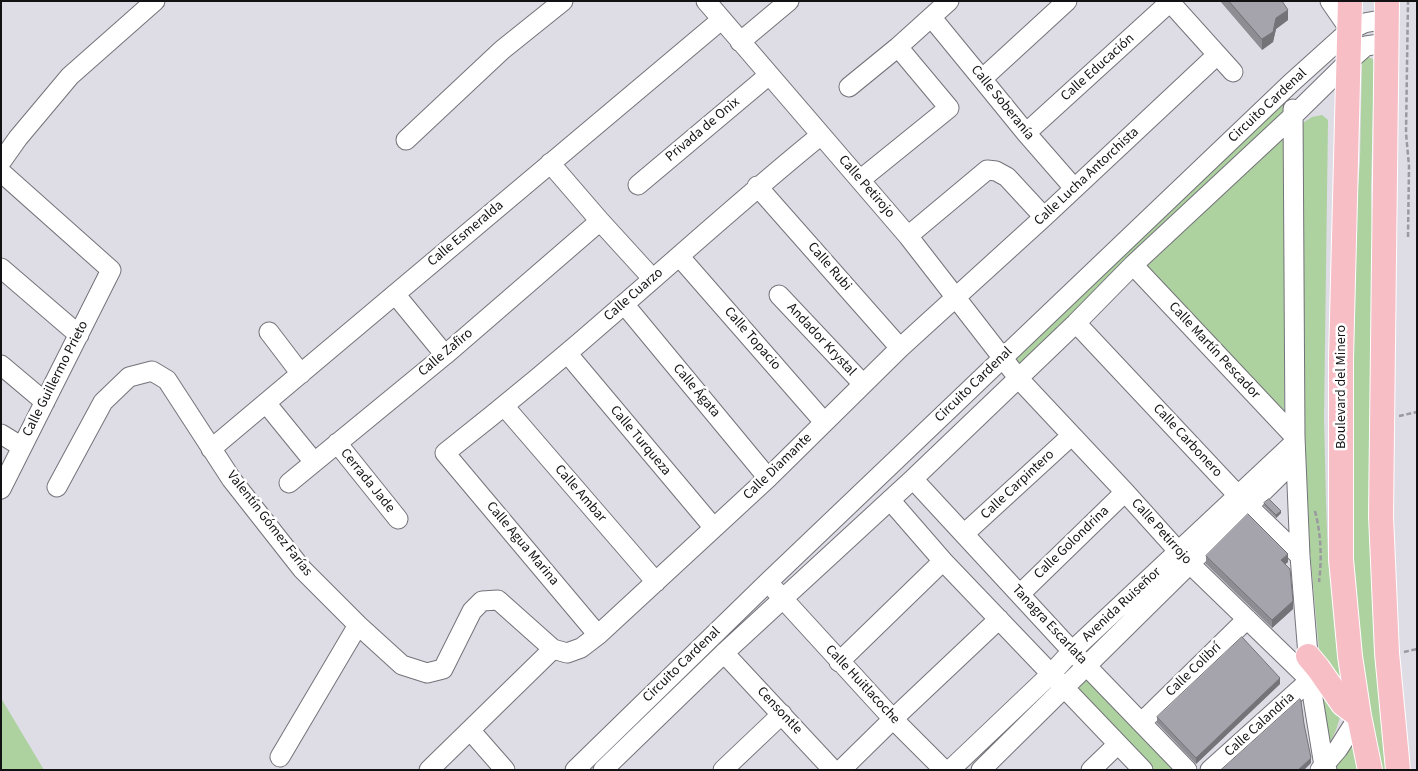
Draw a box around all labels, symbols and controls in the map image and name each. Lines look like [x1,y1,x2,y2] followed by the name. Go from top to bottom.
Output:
[1058,31,1138,105] street label: Calle Educación
[967,62,1037,144] street label: Calle Soberanía
[1225,65,1311,147] street label: Circuito Cardenal
[663,94,743,166] street label: Privada de Onix
[1031,124,1143,230] street label: Calle Lucha Antorchista
[834,152,898,222] street label: Calle Petirojo
[425,197,507,271] street label: Calle Esmeralda
[803,239,855,295] street label: Calle Rubi
[601,265,667,325] street label: Calle Cuarzo
[1165,299,1263,403] street label: Calle Martín Pescador
[783,300,859,380] street label: Andador Krystal
[720,304,784,374] street label: Calle Topacio
[20,318,92,440] street label: Calle Guillermo Prieto
[415,325,477,381] street label: Calle Zafiro
[1334,325,1350,449] street label: Boulevard del Minero
[932,344,1016,426] street label: Circuito Cardenal
[669,361,723,421] street label: Calle Ágata
[1149,401,1225,481] street label: Calle Carbonero
[606,403,674,479] street label: Calle Turqueza
[740,430,816,504] street label: Calle Diamante
[336,446,398,516] street label: Cerrada Jade
[978,447,1058,523] street label: Calle Carpintero
[550,462,610,526] street label: Calle Ambar
[223,468,315,580] street label: Valentín Gómez Farías
[1127,496,1195,568] street label: Calle Petirrojo
[482,499,562,589] street label: Calle Agua Marina
[1031,503,1113,583] street label: Calle Golondrina
[1079,564,1165,646] street label: Avenida Ruiseñor
[1008,582,1090,668] street label: Tanagra Escarlata
[640,624,724,706] street label: Circuito Cardenal
[1163,639,1225,701] street label: Calle Colibrí
[821,642,903,728] street label: Calle Huitlacoche
[753,684,805,738] street label: Censontle
[1222,689,1298,761] street label: Calle Calandria

